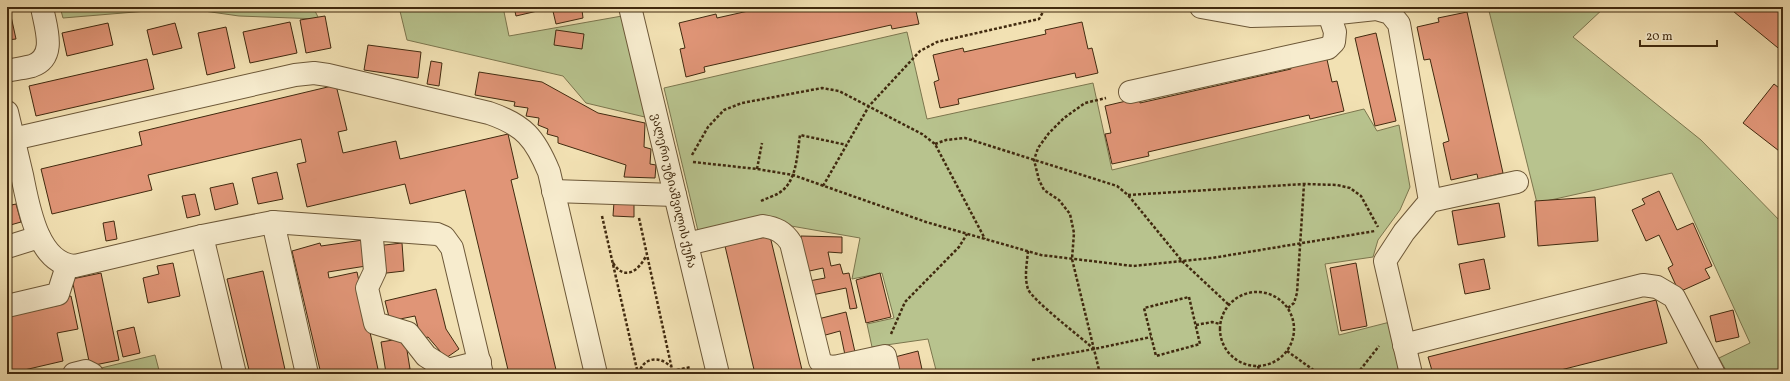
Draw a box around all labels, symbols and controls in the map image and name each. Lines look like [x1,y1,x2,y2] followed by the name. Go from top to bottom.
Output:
[1640,22,1717,48] scale bar
[1646,29,1673,45] text: 20 m
[647,112,699,270] street label: ვალერი უტიაშვილის ქუჩა

